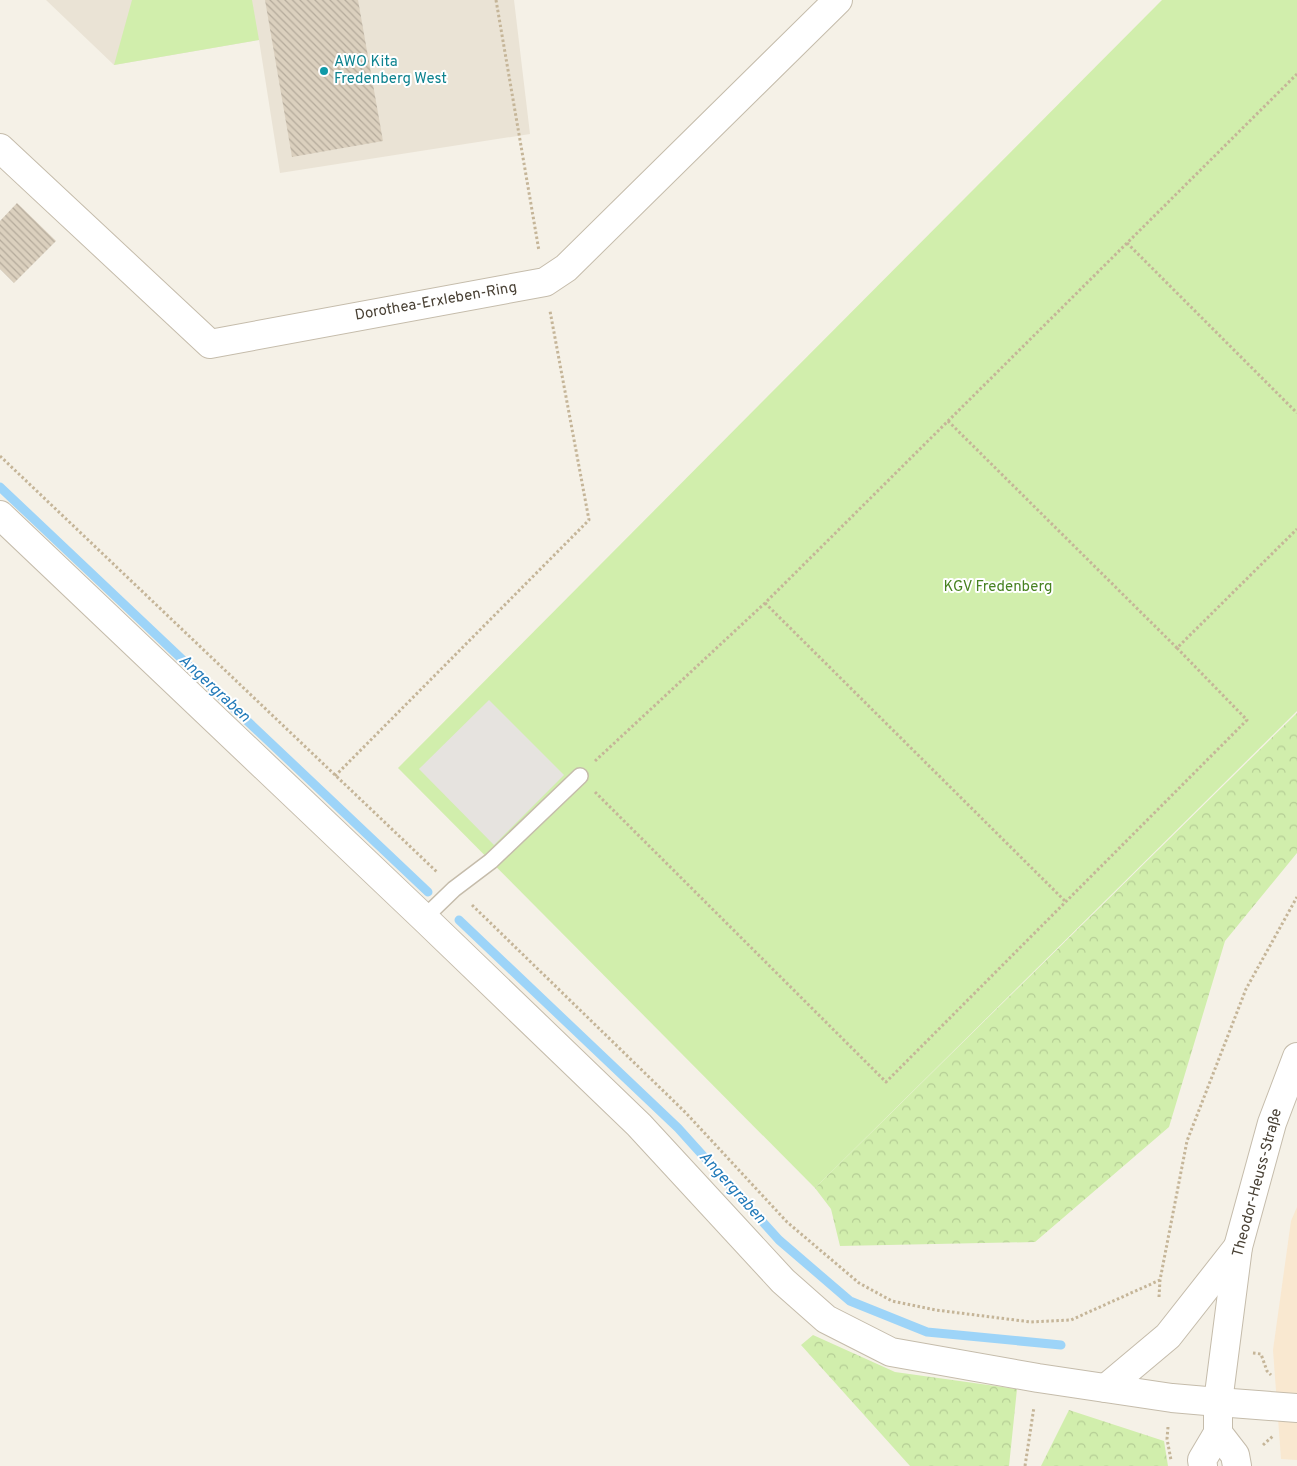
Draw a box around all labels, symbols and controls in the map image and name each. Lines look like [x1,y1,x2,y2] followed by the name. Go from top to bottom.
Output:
[334,53,447,89] place label: AWO Kita Fredenberg West
[318,65,330,77] marker: AWO Kita Fredenberg West
[353,278,519,326] street label: Dorothea-Erxleben-Ring
[944,578,1052,597] park label: KGV Fredenberg
[174,651,254,727] water label: Angergraben
[1229,1107,1287,1259] street label: Theodor-Heuss-Straße
[694,1148,770,1229] water label: Angergraben

